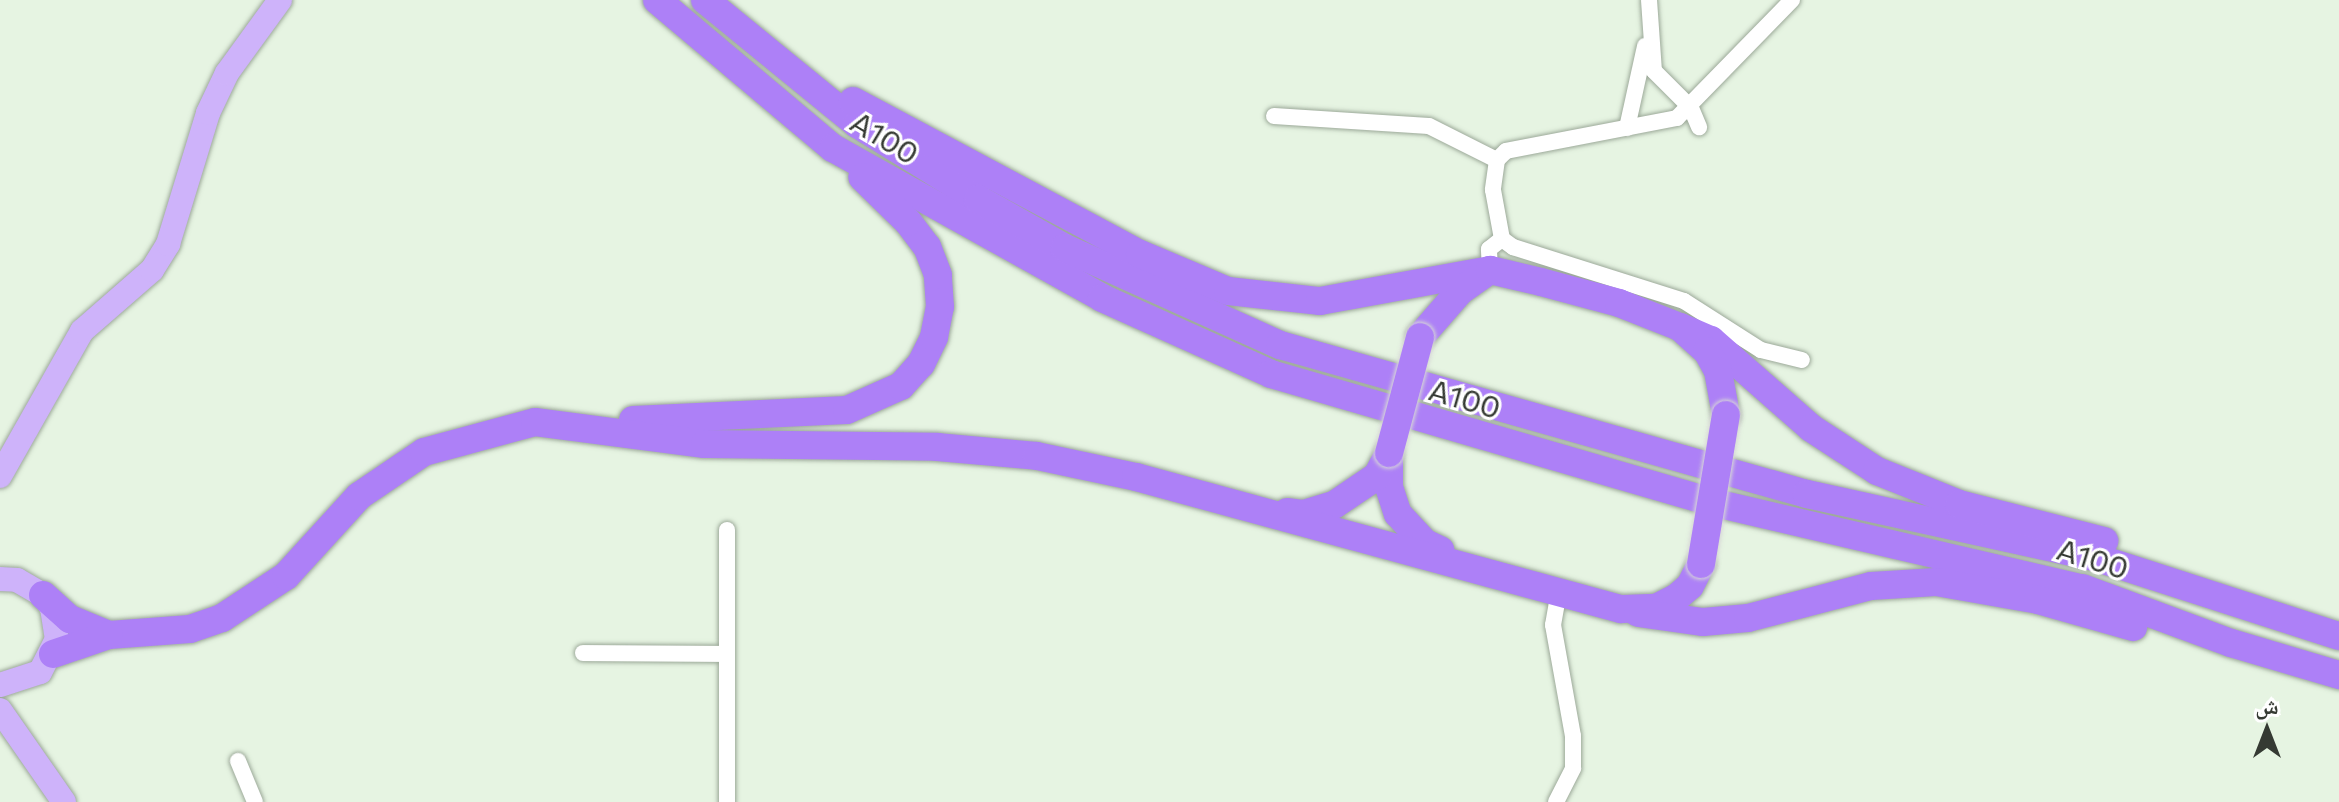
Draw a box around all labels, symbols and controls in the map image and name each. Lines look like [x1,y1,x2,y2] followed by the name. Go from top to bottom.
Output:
[845,103,925,171] street label: A100
[1425,371,1505,425] street label: A100
[2053,530,2133,586] street label: A100
[2227,690,2307,770] north arrow
[2255,692,2279,719] text: ش

